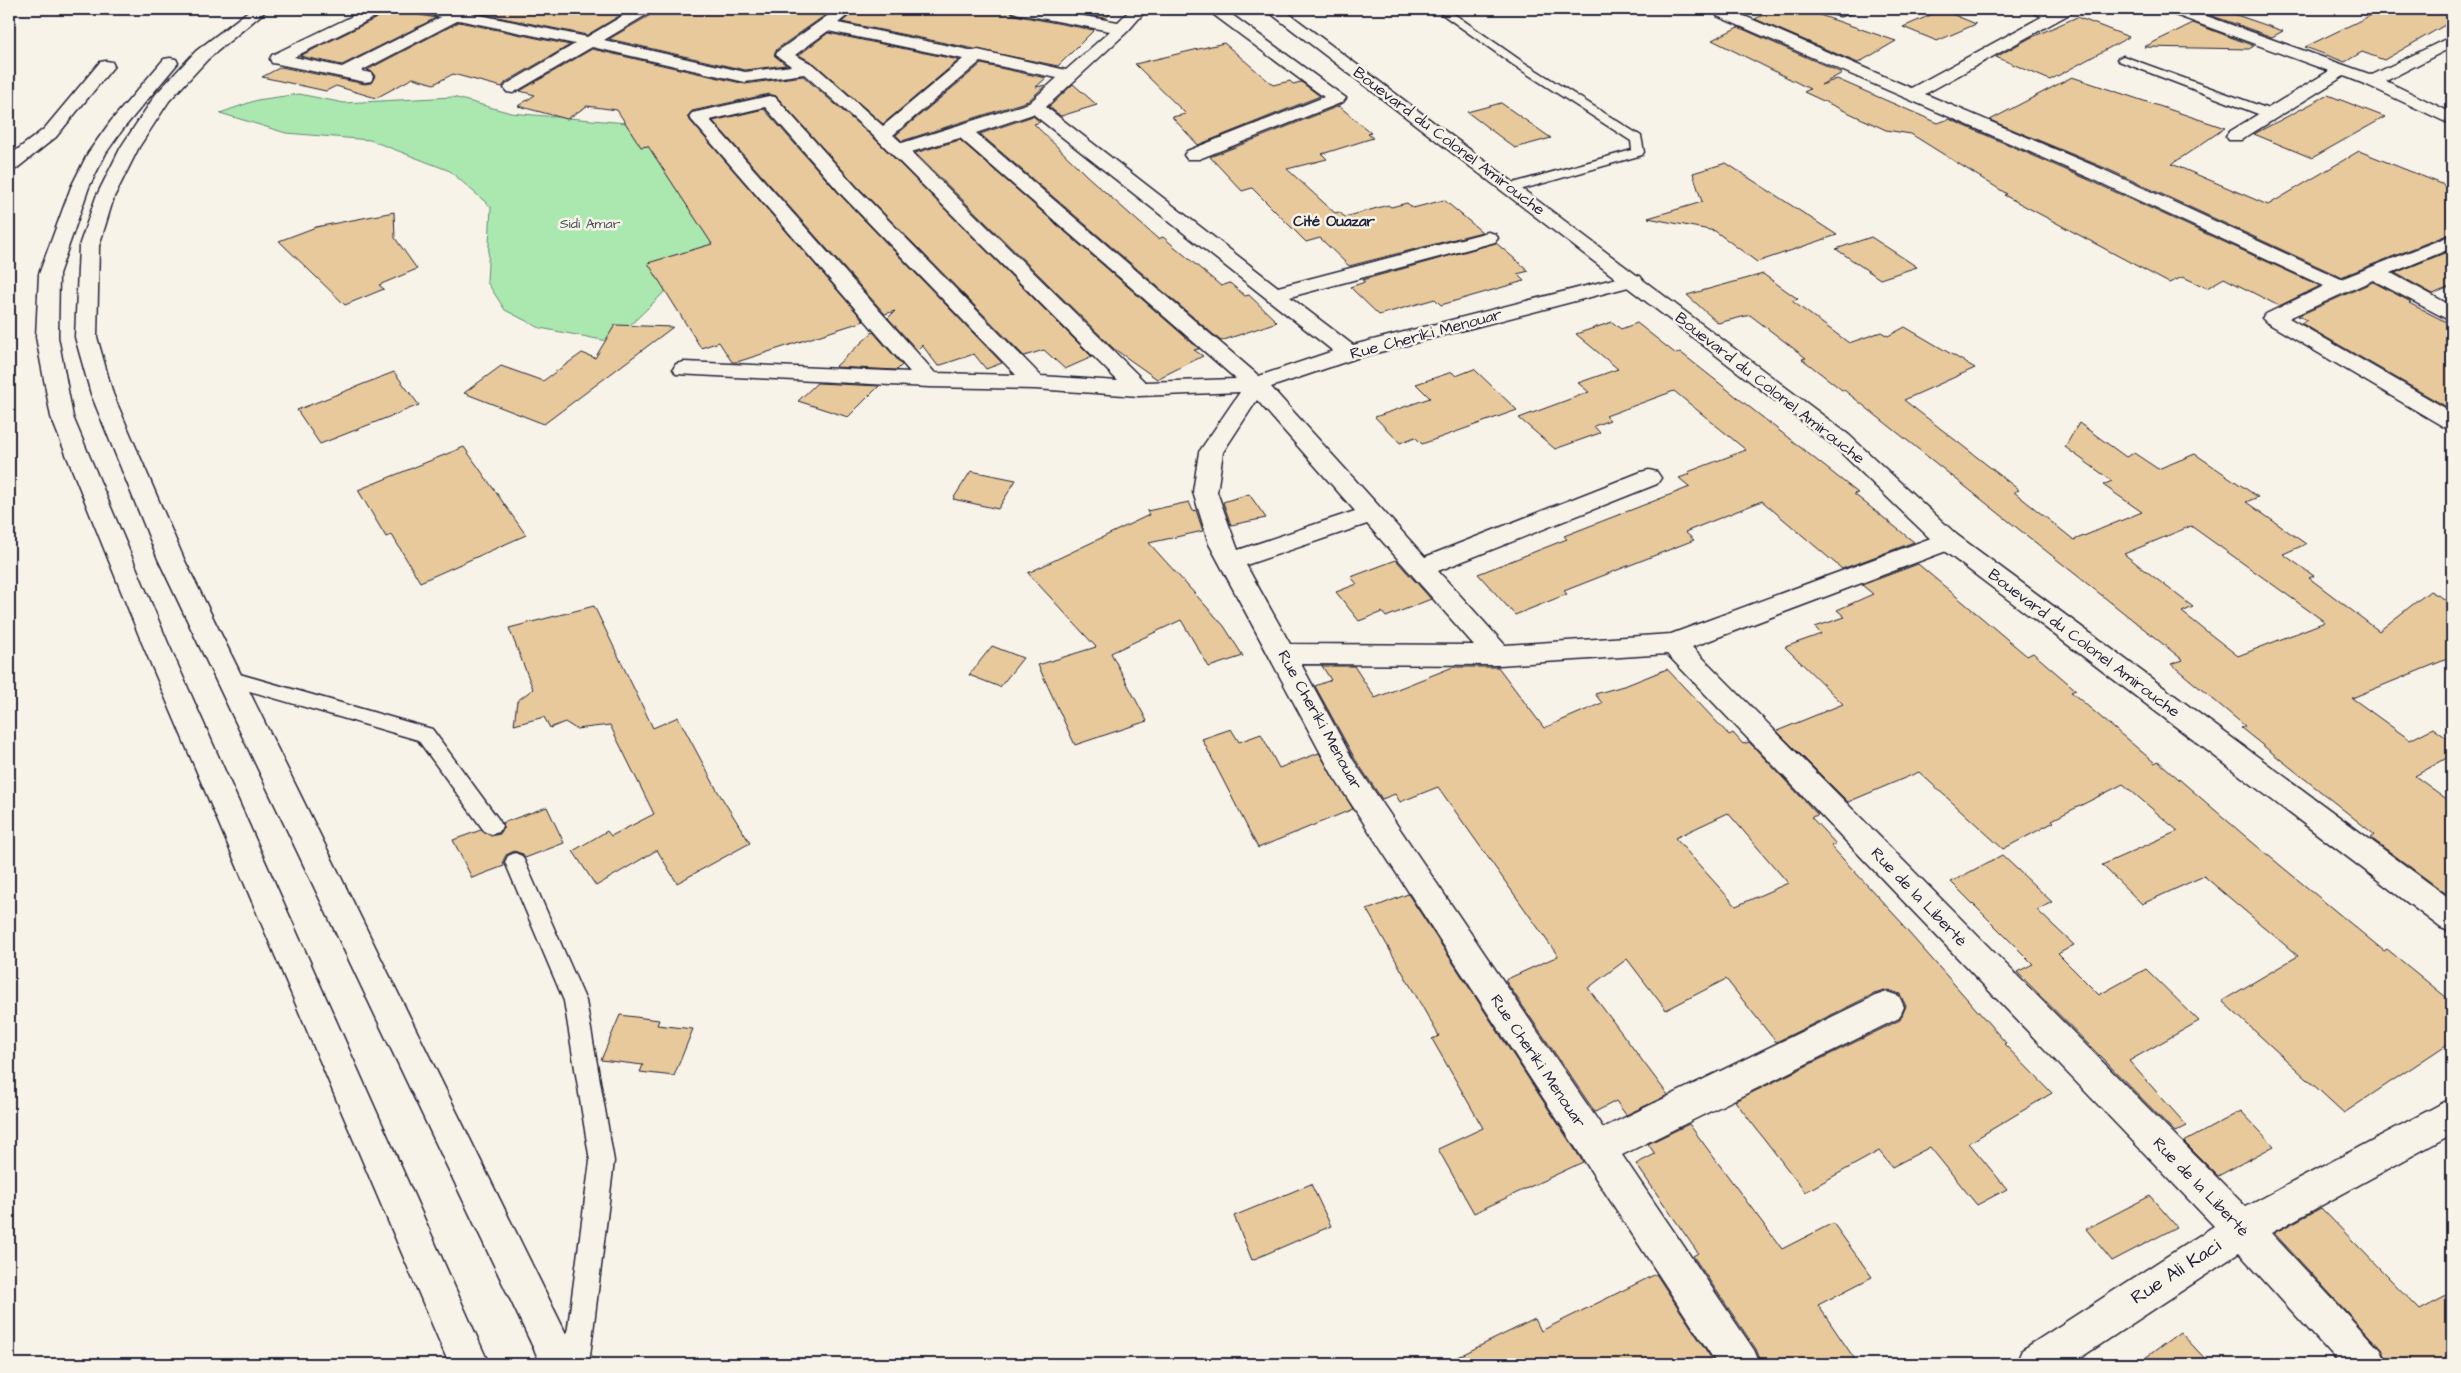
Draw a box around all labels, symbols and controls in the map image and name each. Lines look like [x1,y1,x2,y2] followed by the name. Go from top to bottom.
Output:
[1349,62,1550,221] street label: Bouevard du Colonel Amirouche
[1293,211,1376,232] district label: Cité Ouazar
[560,214,621,234] park label: Sidi Amar
[1348,303,1505,365] street label: Rue Cheriki Menouar
[1671,307,1870,469] street label: Bouevard du Colonel Amirouche
[1984,564,2185,723] street label: Bouevard du Colonel Amirouche
[1272,646,1368,794] street label: Rue Cheriki Menouar
[1866,843,1972,952] street label: Rue de la Liberté
[1485,990,1591,1132] street label: Rue Cheriki Menouar
[2148,1133,2254,1242] street label: Rue de la Liberté
[2126,1233,2227,1311] street label: Rue Ali Kaci

